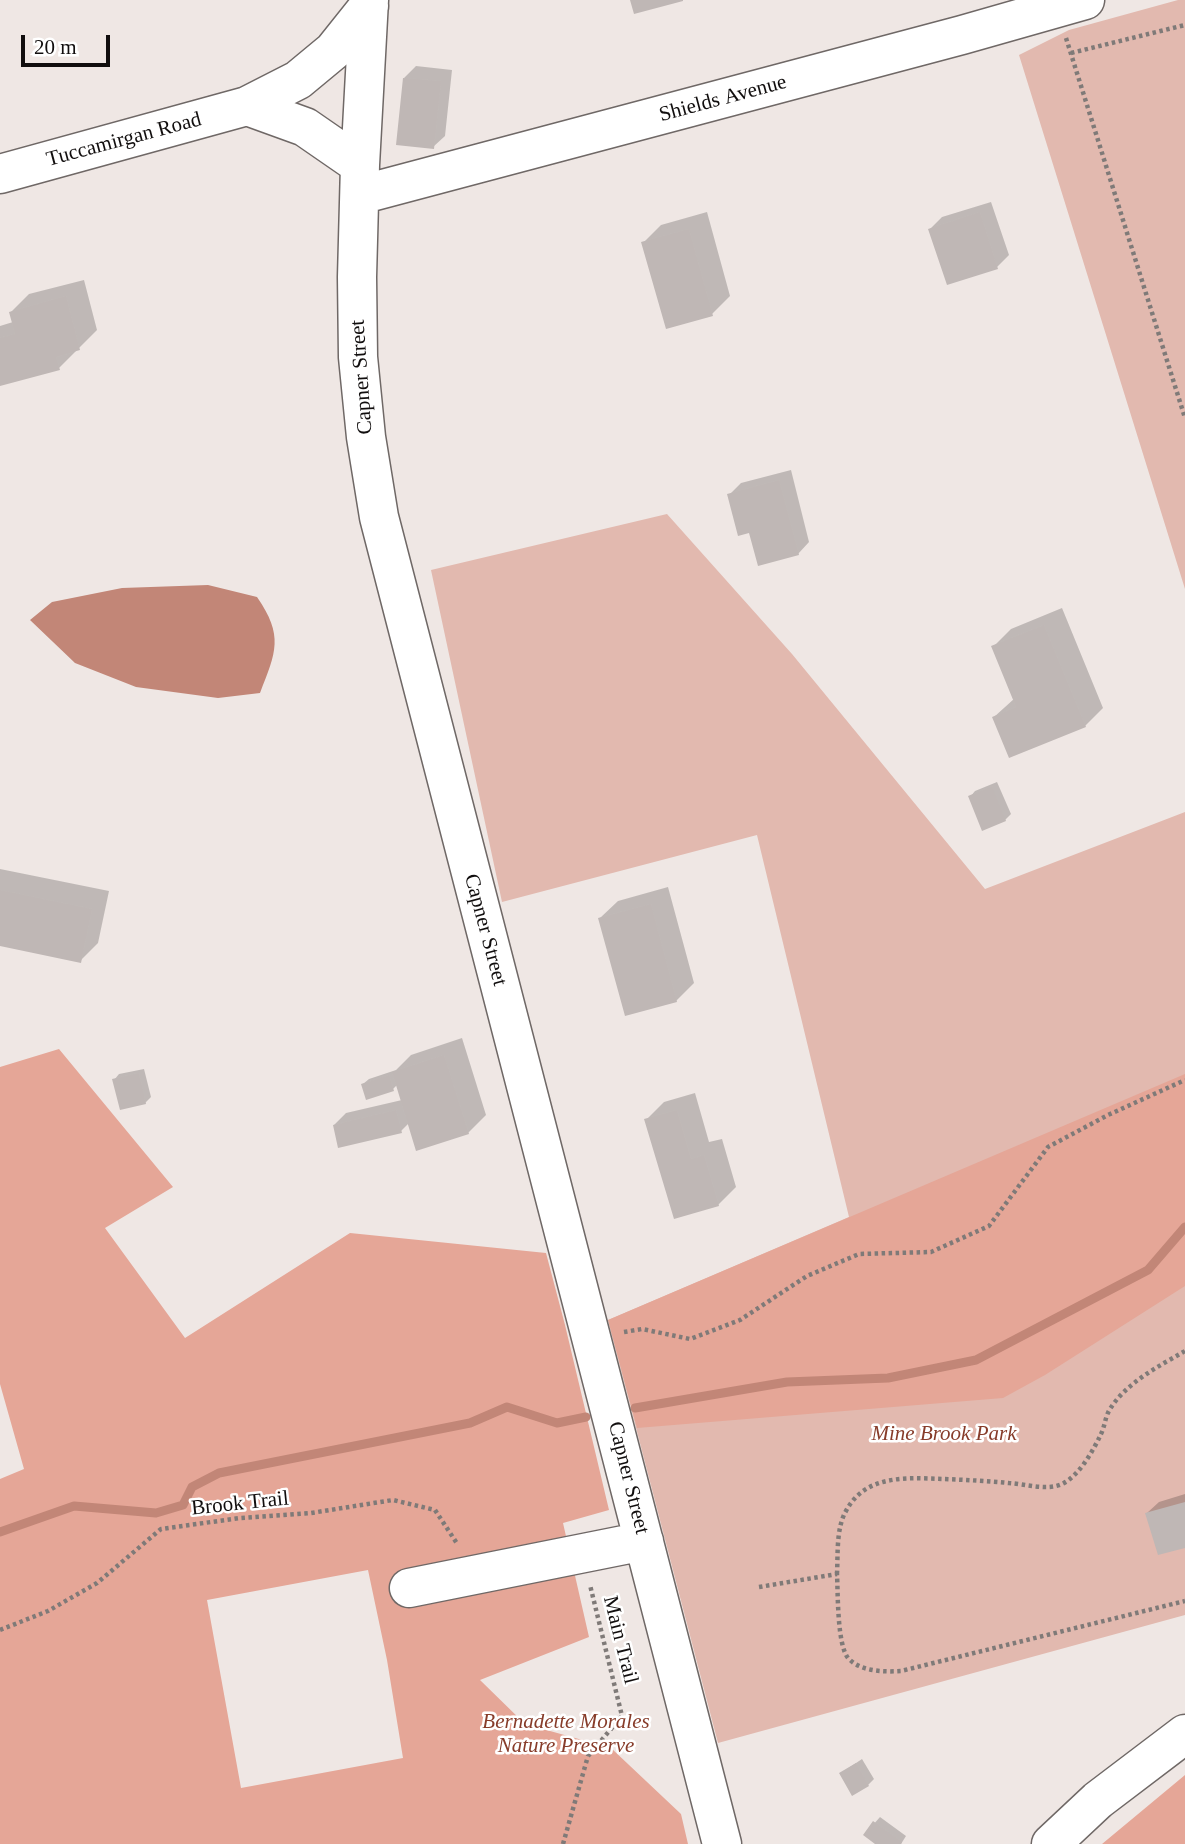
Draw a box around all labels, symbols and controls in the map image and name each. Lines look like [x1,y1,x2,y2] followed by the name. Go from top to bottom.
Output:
[24,21,114,65] scale bar
[34,35,77,59] text: 20 m
[657,70,789,128] street label: Shields Avenue
[44,107,204,173] street label: Tuccamirgan Road
[345,319,379,435] street label: Capner Street
[458,871,512,989] street label: Capner Street
[602,1419,654,1537] street label: Capner Street
[871,1421,1017,1447] park label: Mine Brook Park
[190,1486,290,1522] street label: Brook Trail
[597,1593,643,1687] street label: Main Trail
[482,1709,650,1759] park label: Bernadette Morales Nature Preserve

